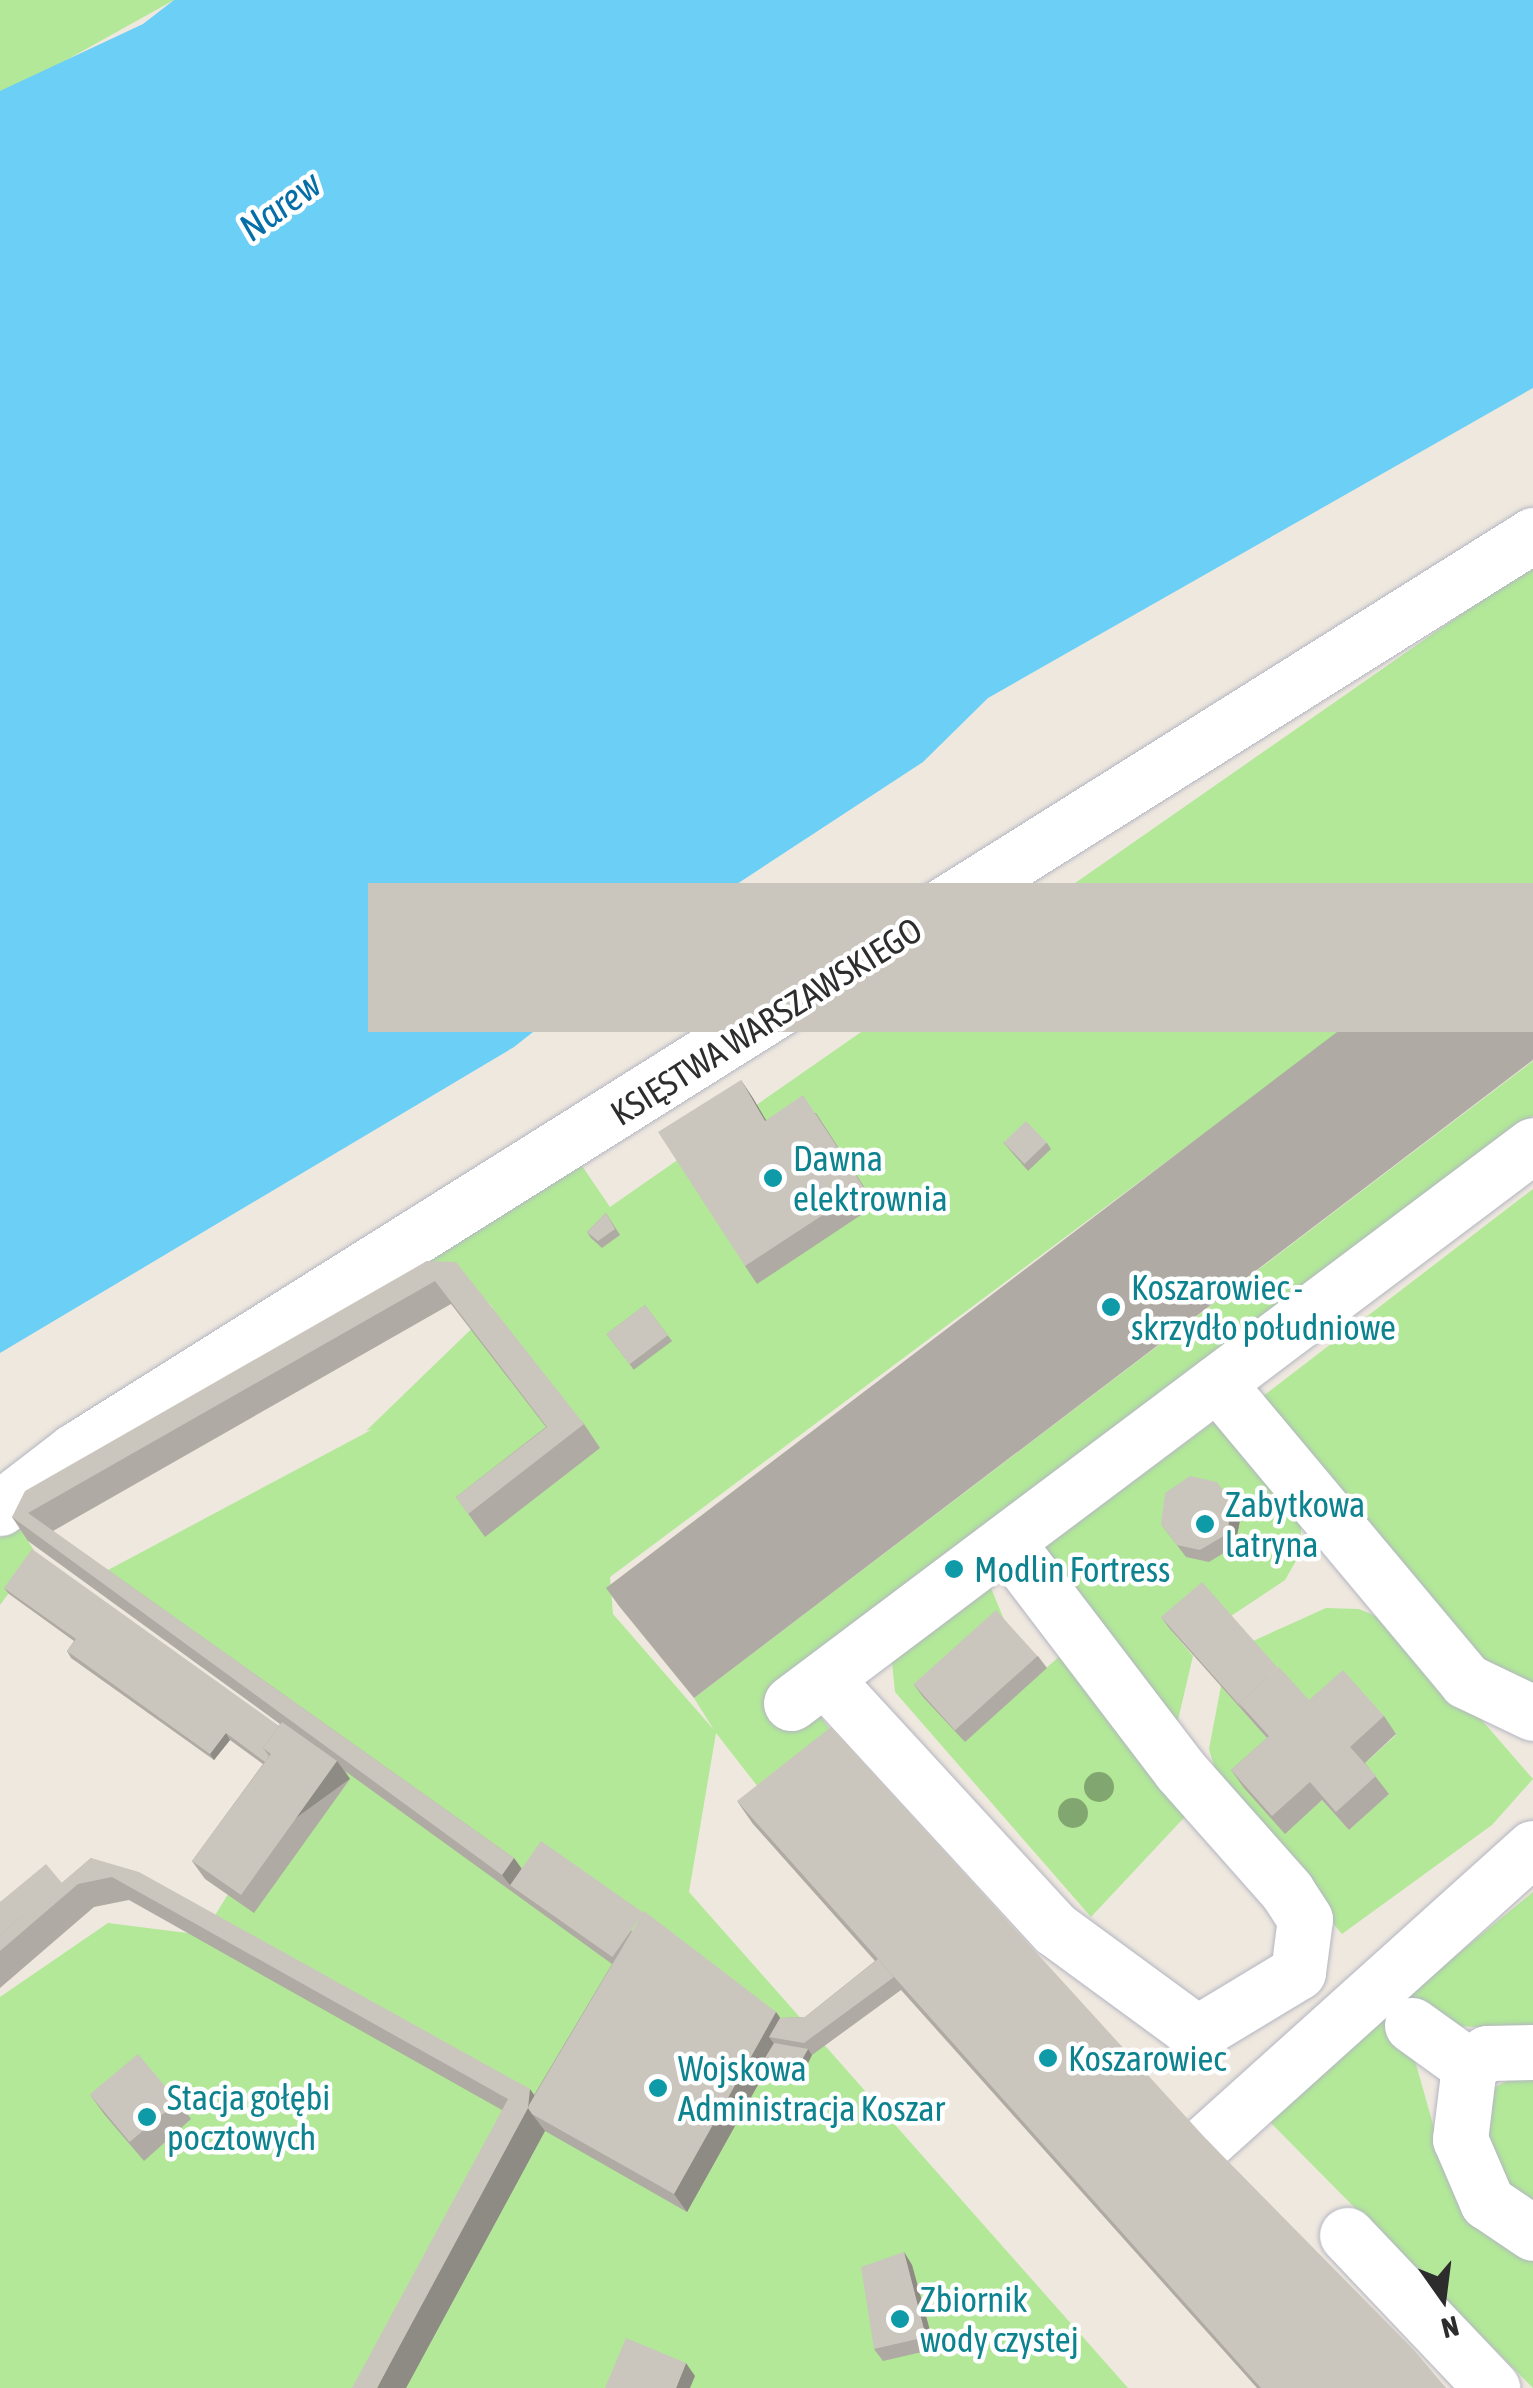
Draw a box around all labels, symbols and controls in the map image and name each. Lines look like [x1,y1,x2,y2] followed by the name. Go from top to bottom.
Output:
[230,161,330,251] water label: Narew
[603,908,929,1134] street label: KSIĘSTWA WARSZAWSKIEGO
[793,1137,948,1219] place label: Dawna elektrownia
[762,1167,784,1189] marker: Dawna elektrownia
[1131,1266,1396,1348] place label: Koszarowiec - skrzydło południowe
[1100,1296,1122,1318] marker: Koszarowiec - skrzydło południowe
[1225,1483,1365,1565] place label: Zabytkowa latryna
[1194,1513,1216,1535] marker: Zabytkowa latryna
[974,1548,1170,1590] place label: Modlin Fortress
[943,1558,965,1580] marker: Modlin Fortress
[1068,2037,1226,2079] place label: Koszarowiec
[678,2047,945,2129] place label: Wojskowa Administracja Koszar
[1037,2047,1059,2069] marker: Koszarowiec
[167,2076,330,2158] place label: Stacja gołębi pocztowych
[647,2077,669,2099] marker: Wojskowa Administracja Koszar
[136,2106,158,2128] marker: Stacja gołębi pocztowych
[1393,2248,1493,2348] north arrow
[920,2278,1079,2360] place label: Zbiornik wody czystej
[889,2308,911,2330] marker: Zbiornik wody czystej
[1438,2310,1462,2345] text: N

